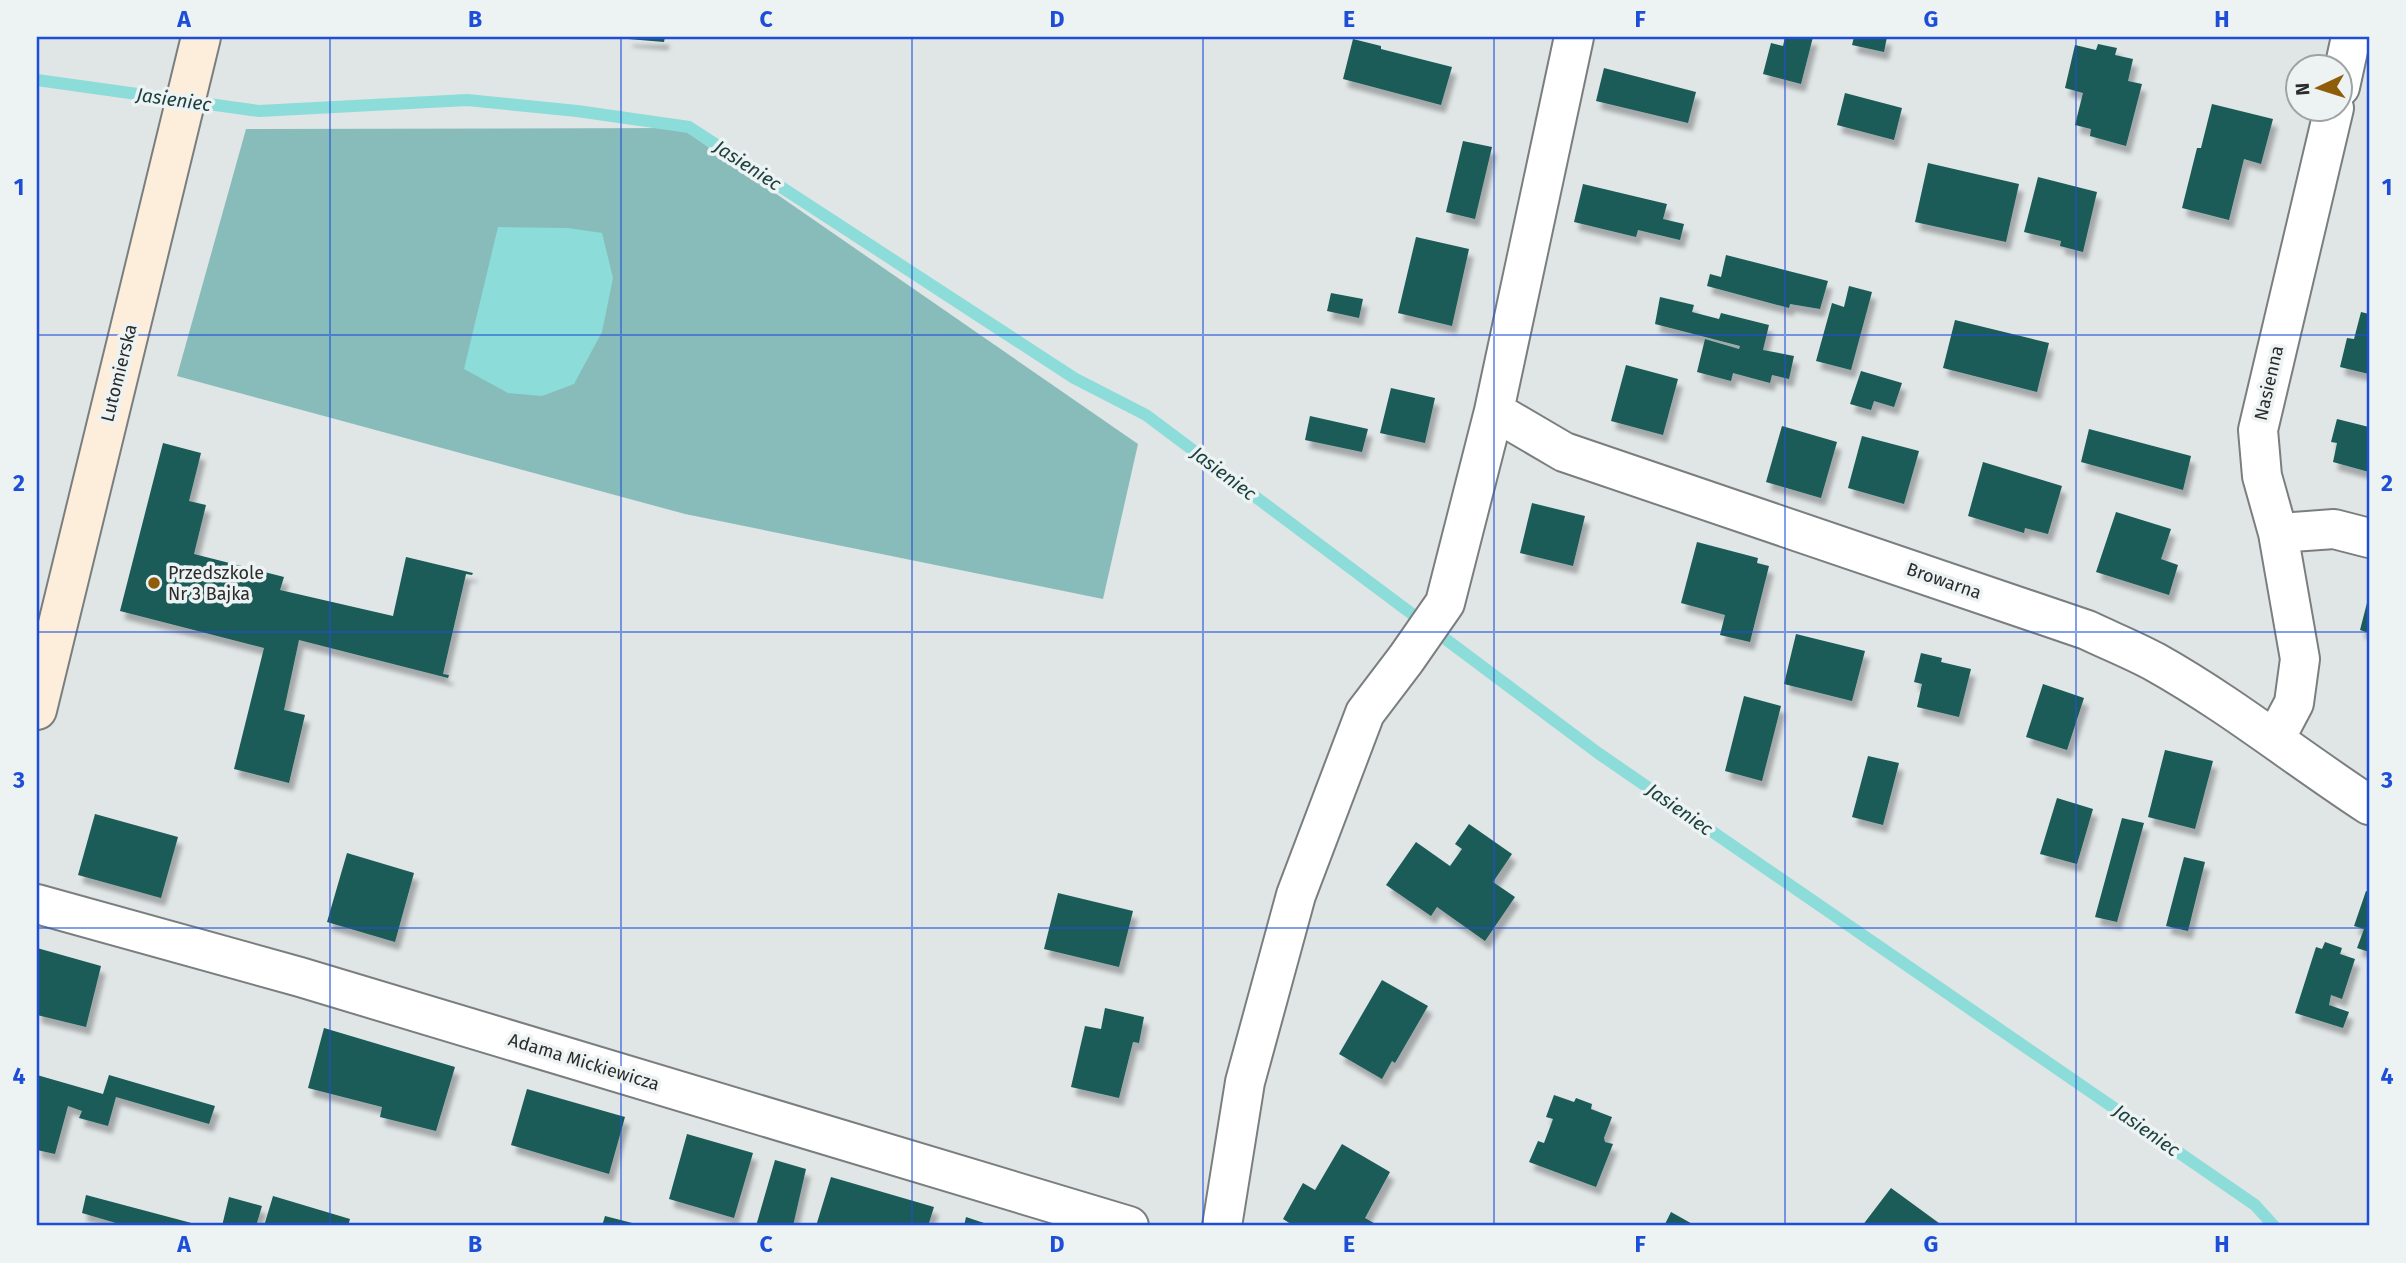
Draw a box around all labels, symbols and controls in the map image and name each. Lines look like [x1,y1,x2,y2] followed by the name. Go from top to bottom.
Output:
[176,5,191,33] text: A
[468,5,482,33] text: B
[759,5,773,33] text: C
[1050,5,1065,33] text: D
[1343,5,1355,33] text: E
[1634,5,1646,33] text: F
[1924,5,1938,33] text: G
[2214,5,2230,33] text: H
[2284,52,2354,122] north arrow
[2291,82,2314,96] text: N
[134,83,213,116] water label: Jasieniec
[709,135,786,196] water label: Jasieniec
[14,173,24,201] text: 1
[2382,173,2392,201] text: 1
[96,322,142,424] street label: Lutomierska
[2250,343,2288,423] street label: Nasienna
[1186,441,1261,505] water label: Jasieniec
[13,469,25,497] text: 2
[2381,469,2393,497] text: 2
[1904,558,1984,604] street label: Browarna
[168,562,264,605] place label: Przedszkole Nr 3 Bajka
[146,575,162,591] marker: Przedszkole Nr 3 Bajka
[12,766,25,794] text: 3
[2380,766,2393,794] text: 3
[1641,778,1717,840] water label: Jasieniec
[506,1029,662,1095] street label: Adama Mickiewicza
[13,1062,26,1090] text: 4
[2381,1062,2394,1090] text: 4
[2108,1099,2184,1161] water label: Jasieniec
[176,1230,191,1258] text: A
[468,1230,482,1258] text: B
[759,1230,773,1258] text: C
[1050,1230,1065,1258] text: D
[1343,1230,1355,1258] text: E
[1634,1230,1646,1258] text: F
[1924,1230,1938,1258] text: G
[2214,1230,2230,1258] text: H

